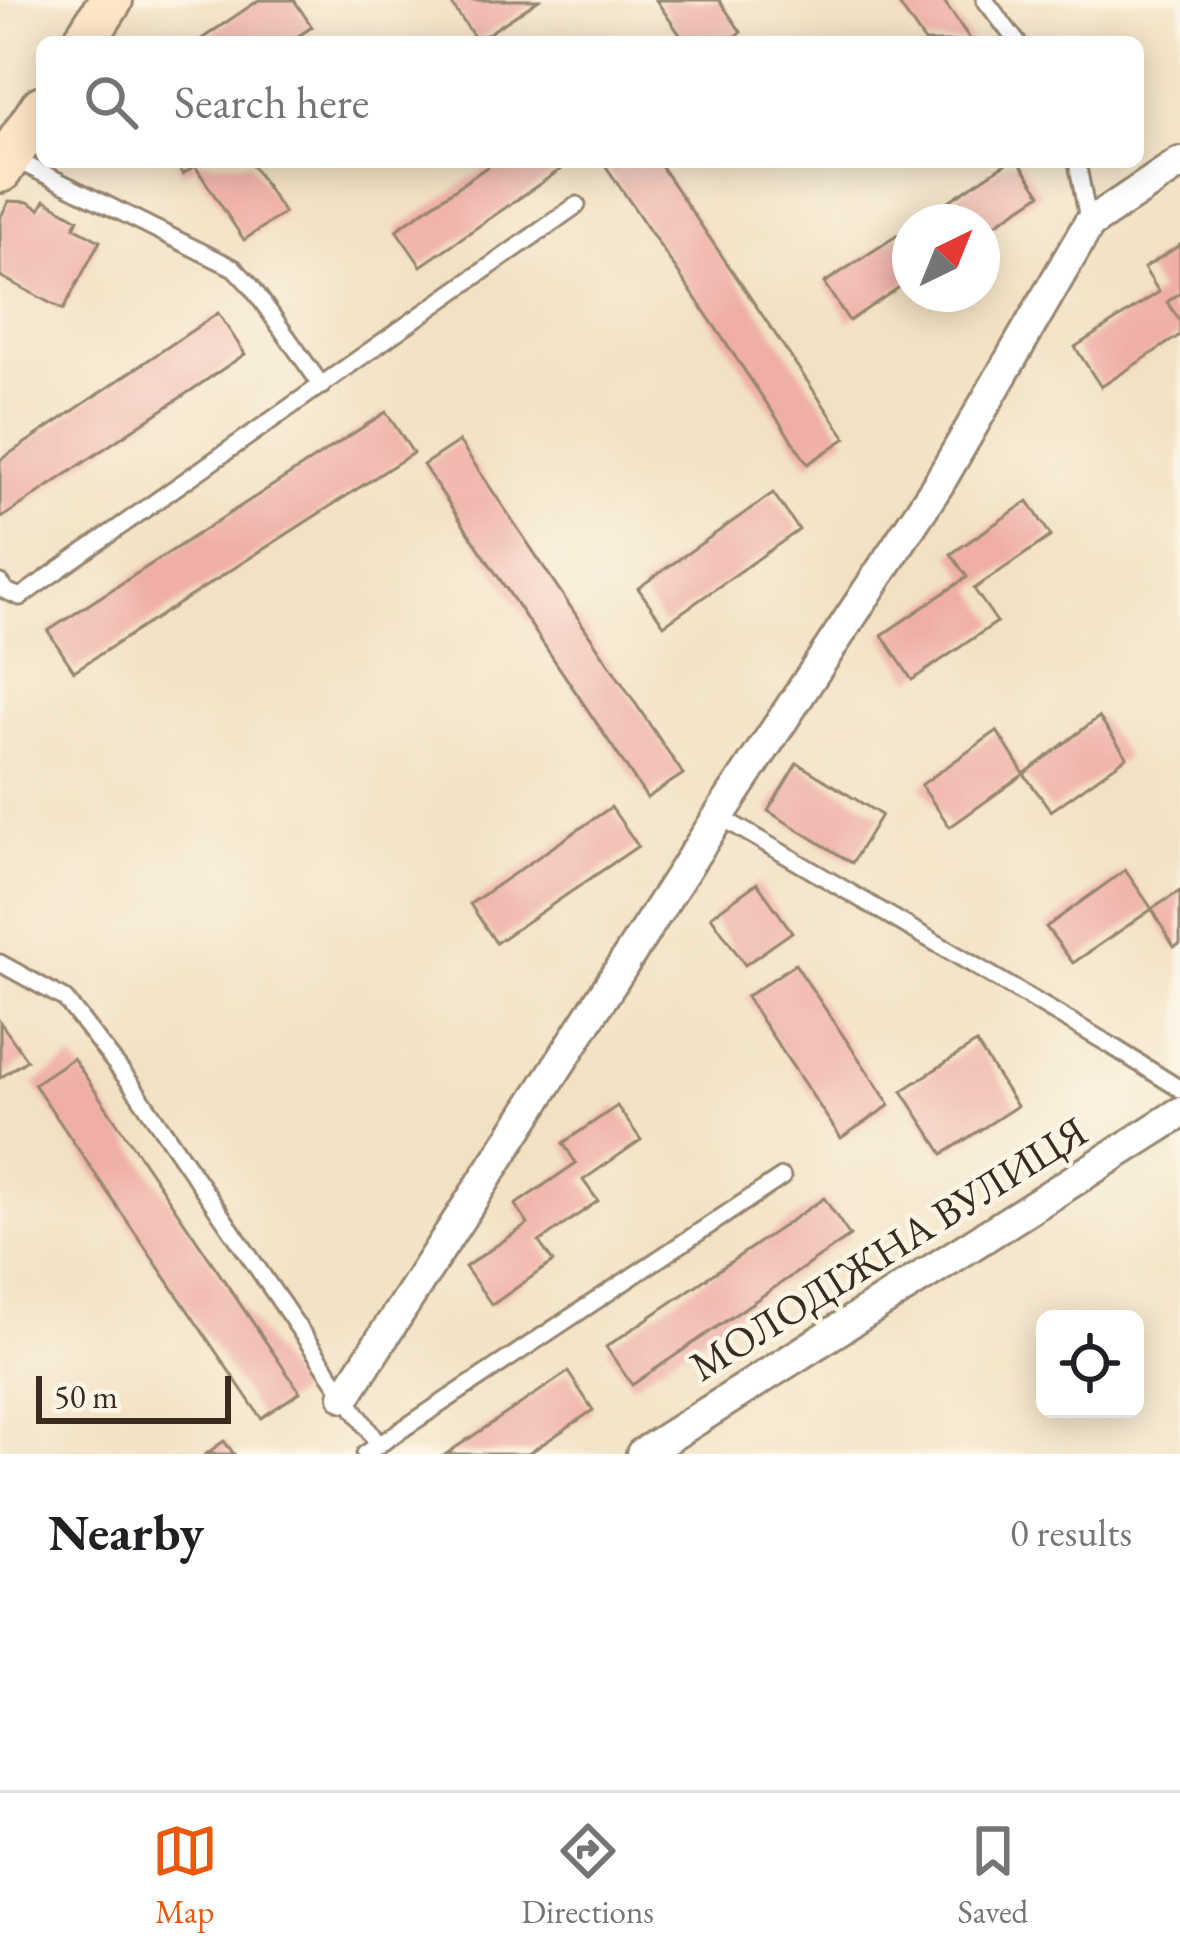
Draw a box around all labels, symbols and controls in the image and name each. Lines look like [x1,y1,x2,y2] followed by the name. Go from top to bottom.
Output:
[36,36,1144,168] search box
[78,69,144,135] icon: search
[174,73,369,131] text: Search here
[892,204,1000,312] north arrow
[679,1104,1097,1393] street label: МОЛОДІЖНА ВУЛИЦЯ
[1036,1310,1144,1418] map controls
[1036,1310,1144,1418] button: locate
[36,1370,231,1423] scale bar
[54,1375,118,1418] text: 50 m
[48,1499,204,1565] text: Nearby
[1010,1507,1132,1558] text: 0 results
[152,1818,218,1933] tab: Map
[521,1818,654,1933] tab: Directions
[958,1818,1028,1933] tab: Saved

